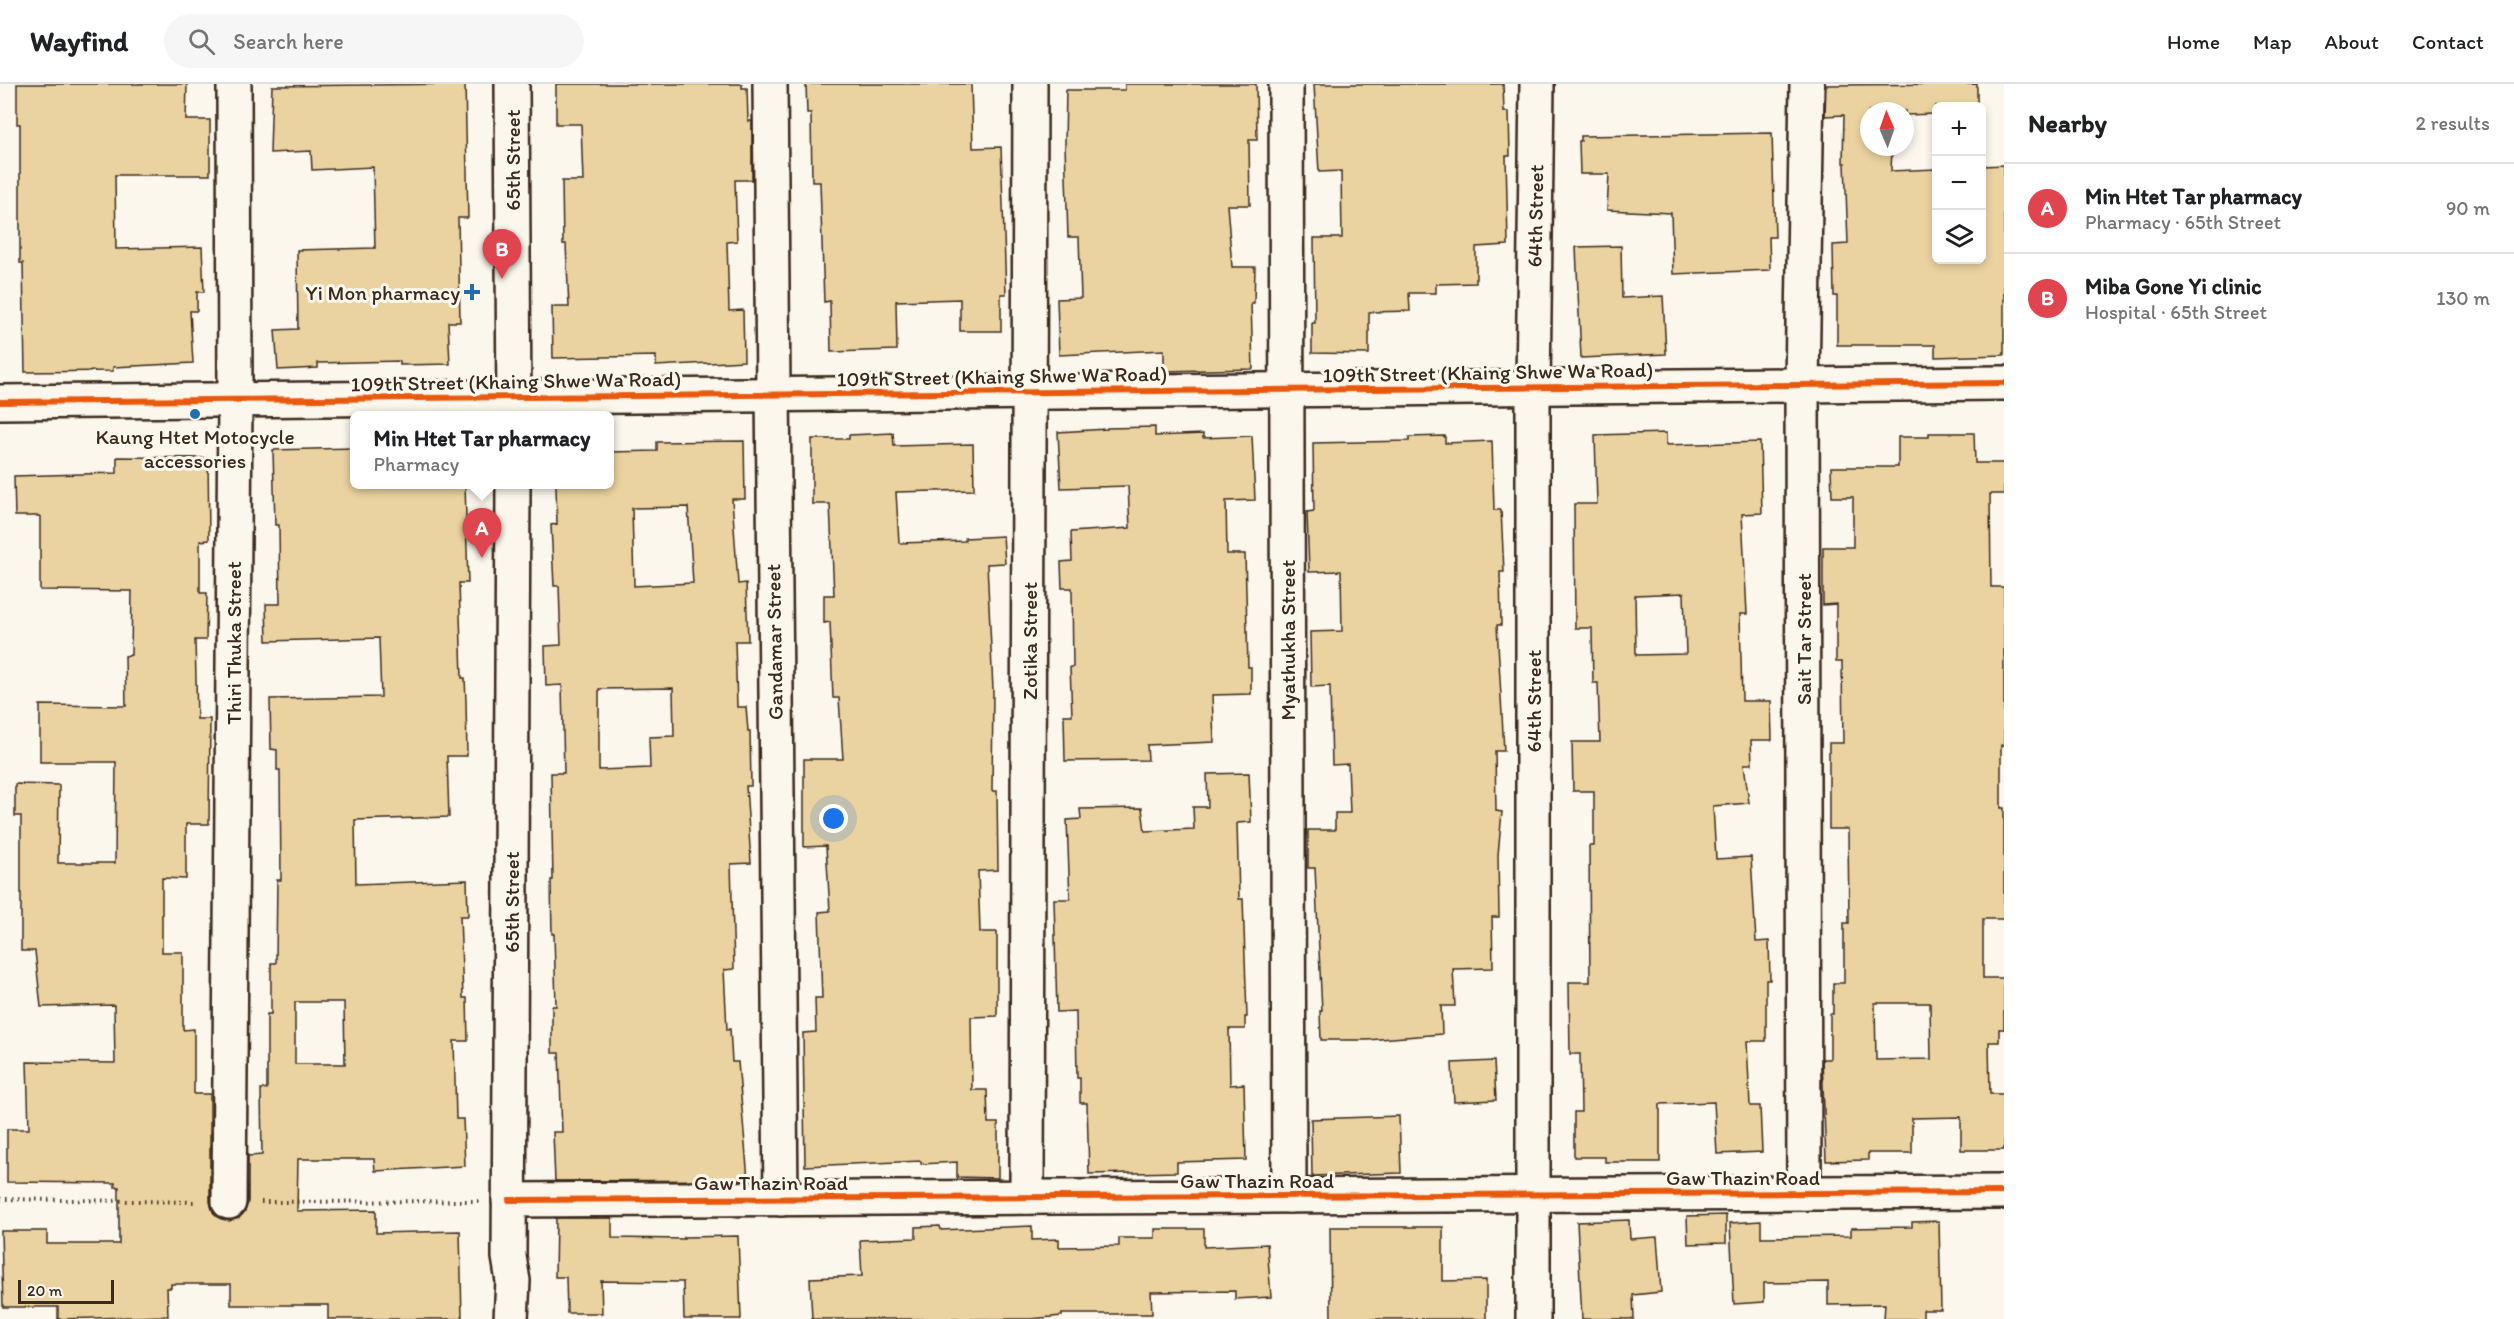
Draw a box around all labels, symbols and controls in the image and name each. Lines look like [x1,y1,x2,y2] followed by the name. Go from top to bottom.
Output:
[164,14,584,68] search box
[30,24,128,58] text: Wayfind
[185,25,218,58] icon: search
[233,28,344,55] text: Search here
[2167,29,2220,54] text: Home
[2253,29,2292,54] text: Map
[2325,29,2379,54] text: About
[2412,29,2484,54] text: Contact
[1860,102,1914,156] north arrow
[1932,102,1986,264] map controls
[1932,102,1986,156] button: +
[2028,107,2107,139] text: Nearby
[500,109,525,211] street label: 65th Street
[2416,111,2490,135] text: 2 results
[1932,156,1986,210] button: −
[1522,164,1548,268] street label: 64th Street
[2085,183,2302,210] text: Min Htet Tar pharmacy
[2041,196,2054,220] text: A
[2446,196,2490,220] text: 90 m
[1932,210,1986,264] button: layers
[2085,210,2281,234] text: Pharmacy · 65th Street
[482,230,522,279] pin: B
[2085,273,2262,300] text: Miba Gone Yi clinic
[305,280,460,305] place label: Yi Mon pharmacy
[465,285,479,299] marker: Yi Mon pharmacy
[2041,286,2054,310] text: B
[2436,286,2490,310] text: 130 m
[2085,300,2267,324] text: Hospital · 65th Street
[1323,357,1653,387] street label: 109th Street (Khaing Shwe Wa Road)
[837,361,1167,391] street label: 109th Street (Khaing Shwe Wa Road)
[351,366,681,396] street label: 109th Street (Khaing Shwe Wa Road)
[188,407,202,421] marker: Kaung Htet Motocycle accessories
[350,411,614,489] popup
[95,424,295,473] place label: Kaung Htet Motocycle accessories
[374,425,590,452] text: Min Htet Tar pharmacy
[374,452,459,476] text: Pharmacy
[462,508,502,558] pin: A
[1275,559,1300,720] street label: Myathukha Street
[221,561,246,725] street label: Thiri Thuka Street
[760,563,788,720] street label: Gandamar Street
[1791,573,1816,705] street label: Sait Tar Street
[1017,582,1042,700] street label: Zotika Street
[1521,649,1546,752] street label: 64th Street
[819,804,848,833] your location
[499,851,524,953] street label: 65th Street
[1666,1165,1820,1190] street label: Gaw Thazin Road
[1180,1168,1334,1193] street label: Gaw Thazin Road
[694,1170,848,1195] street label: Gaw Thazin Road
[18,1277,114,1304] scale bar
[27,1281,62,1300] text: 20 m

